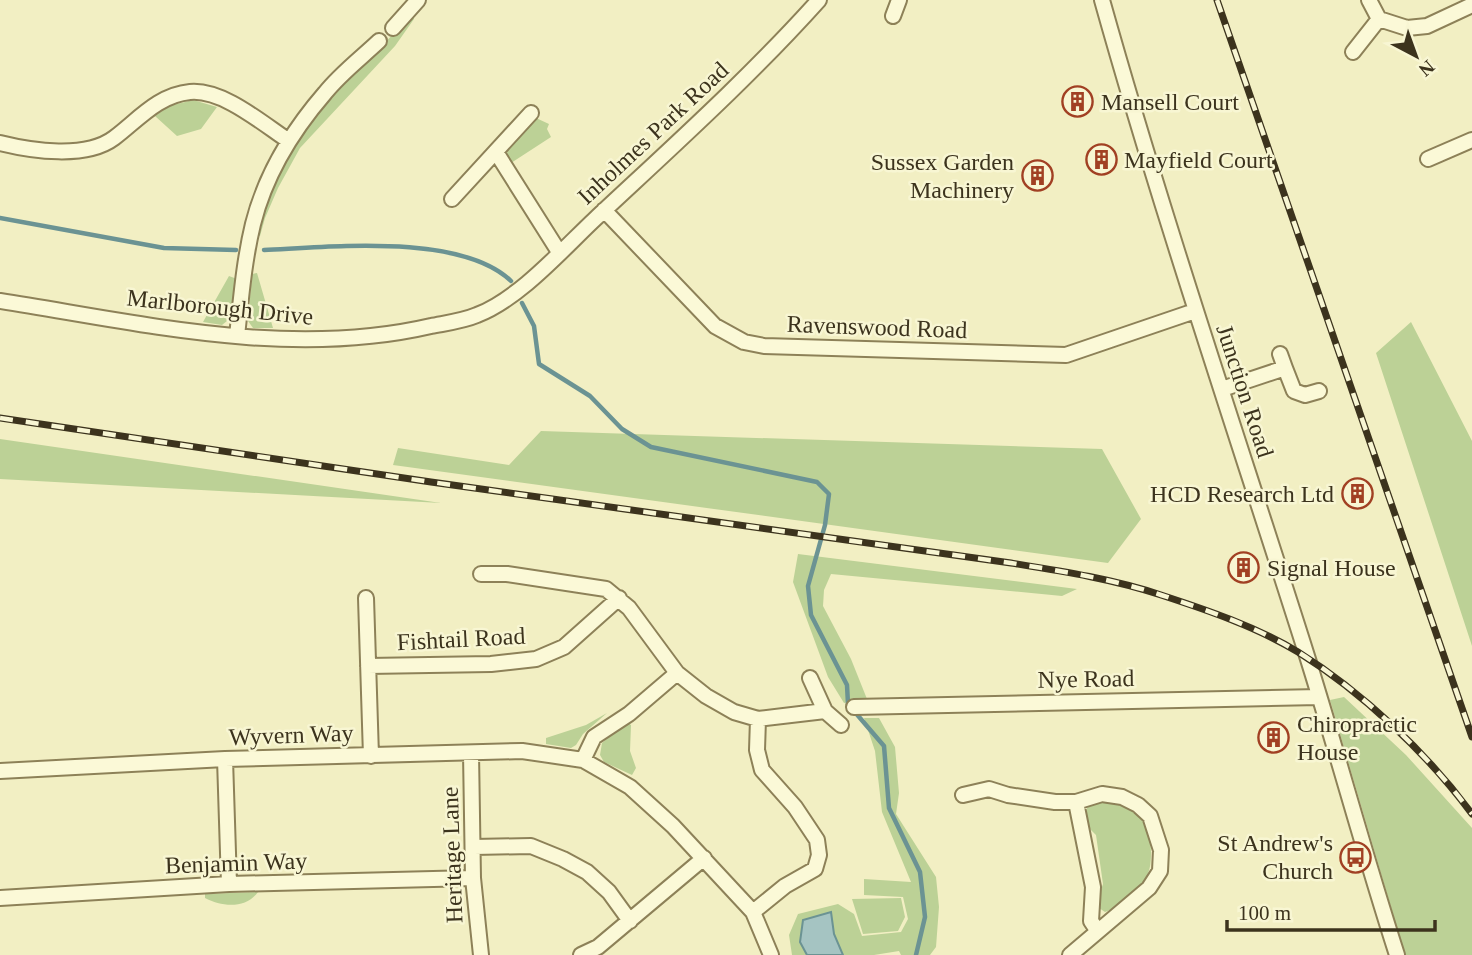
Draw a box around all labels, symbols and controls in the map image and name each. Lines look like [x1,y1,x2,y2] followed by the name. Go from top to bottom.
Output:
[1381,21,1451,91] north arrow
[1415,56,1439,81] text: N
[572,57,734,209] street label: Inholmes Park Road
[1061,85,1095,119] building icon: Mansell Court
[1101,89,1239,115] place label: Mansell Court
[1084,143,1118,177] building icon: Mayfield Court
[1124,147,1273,173] place label: Mayfield Court
[871,149,1014,203] place label: Sussex Garden Machinery
[1020,159,1054,193] building icon: Sussex Garden Machinery
[126,284,314,330] street label: Marlborough Drive
[786,311,968,343] street label: Ravenswood Road
[1211,321,1279,461] street label: Junction Road
[1340,477,1374,511] building icon: HCD Research Ltd
[1150,481,1334,507] place label: HCD Research Ltd
[1227,551,1261,585] building icon: Signal House
[1267,555,1396,581] place label: Signal House
[396,623,526,655] street label: Fishtail Road
[1037,665,1135,693] street label: Nye Road
[1297,711,1417,765] place label: Chiropractic House
[228,720,354,750] street label: Wyvern Way
[1257,721,1291,755] building icon: Chiropractic House
[437,786,467,924] street label: Heritage Lane
[1217,830,1333,884] place label: St Andrew's Church
[1339,840,1373,874] bus stop icon: St Andrew's Church
[164,848,308,878] street label: Benjamin Way
[1227,888,1435,932] scale bar
[1238,901,1291,925] text: 100 m

